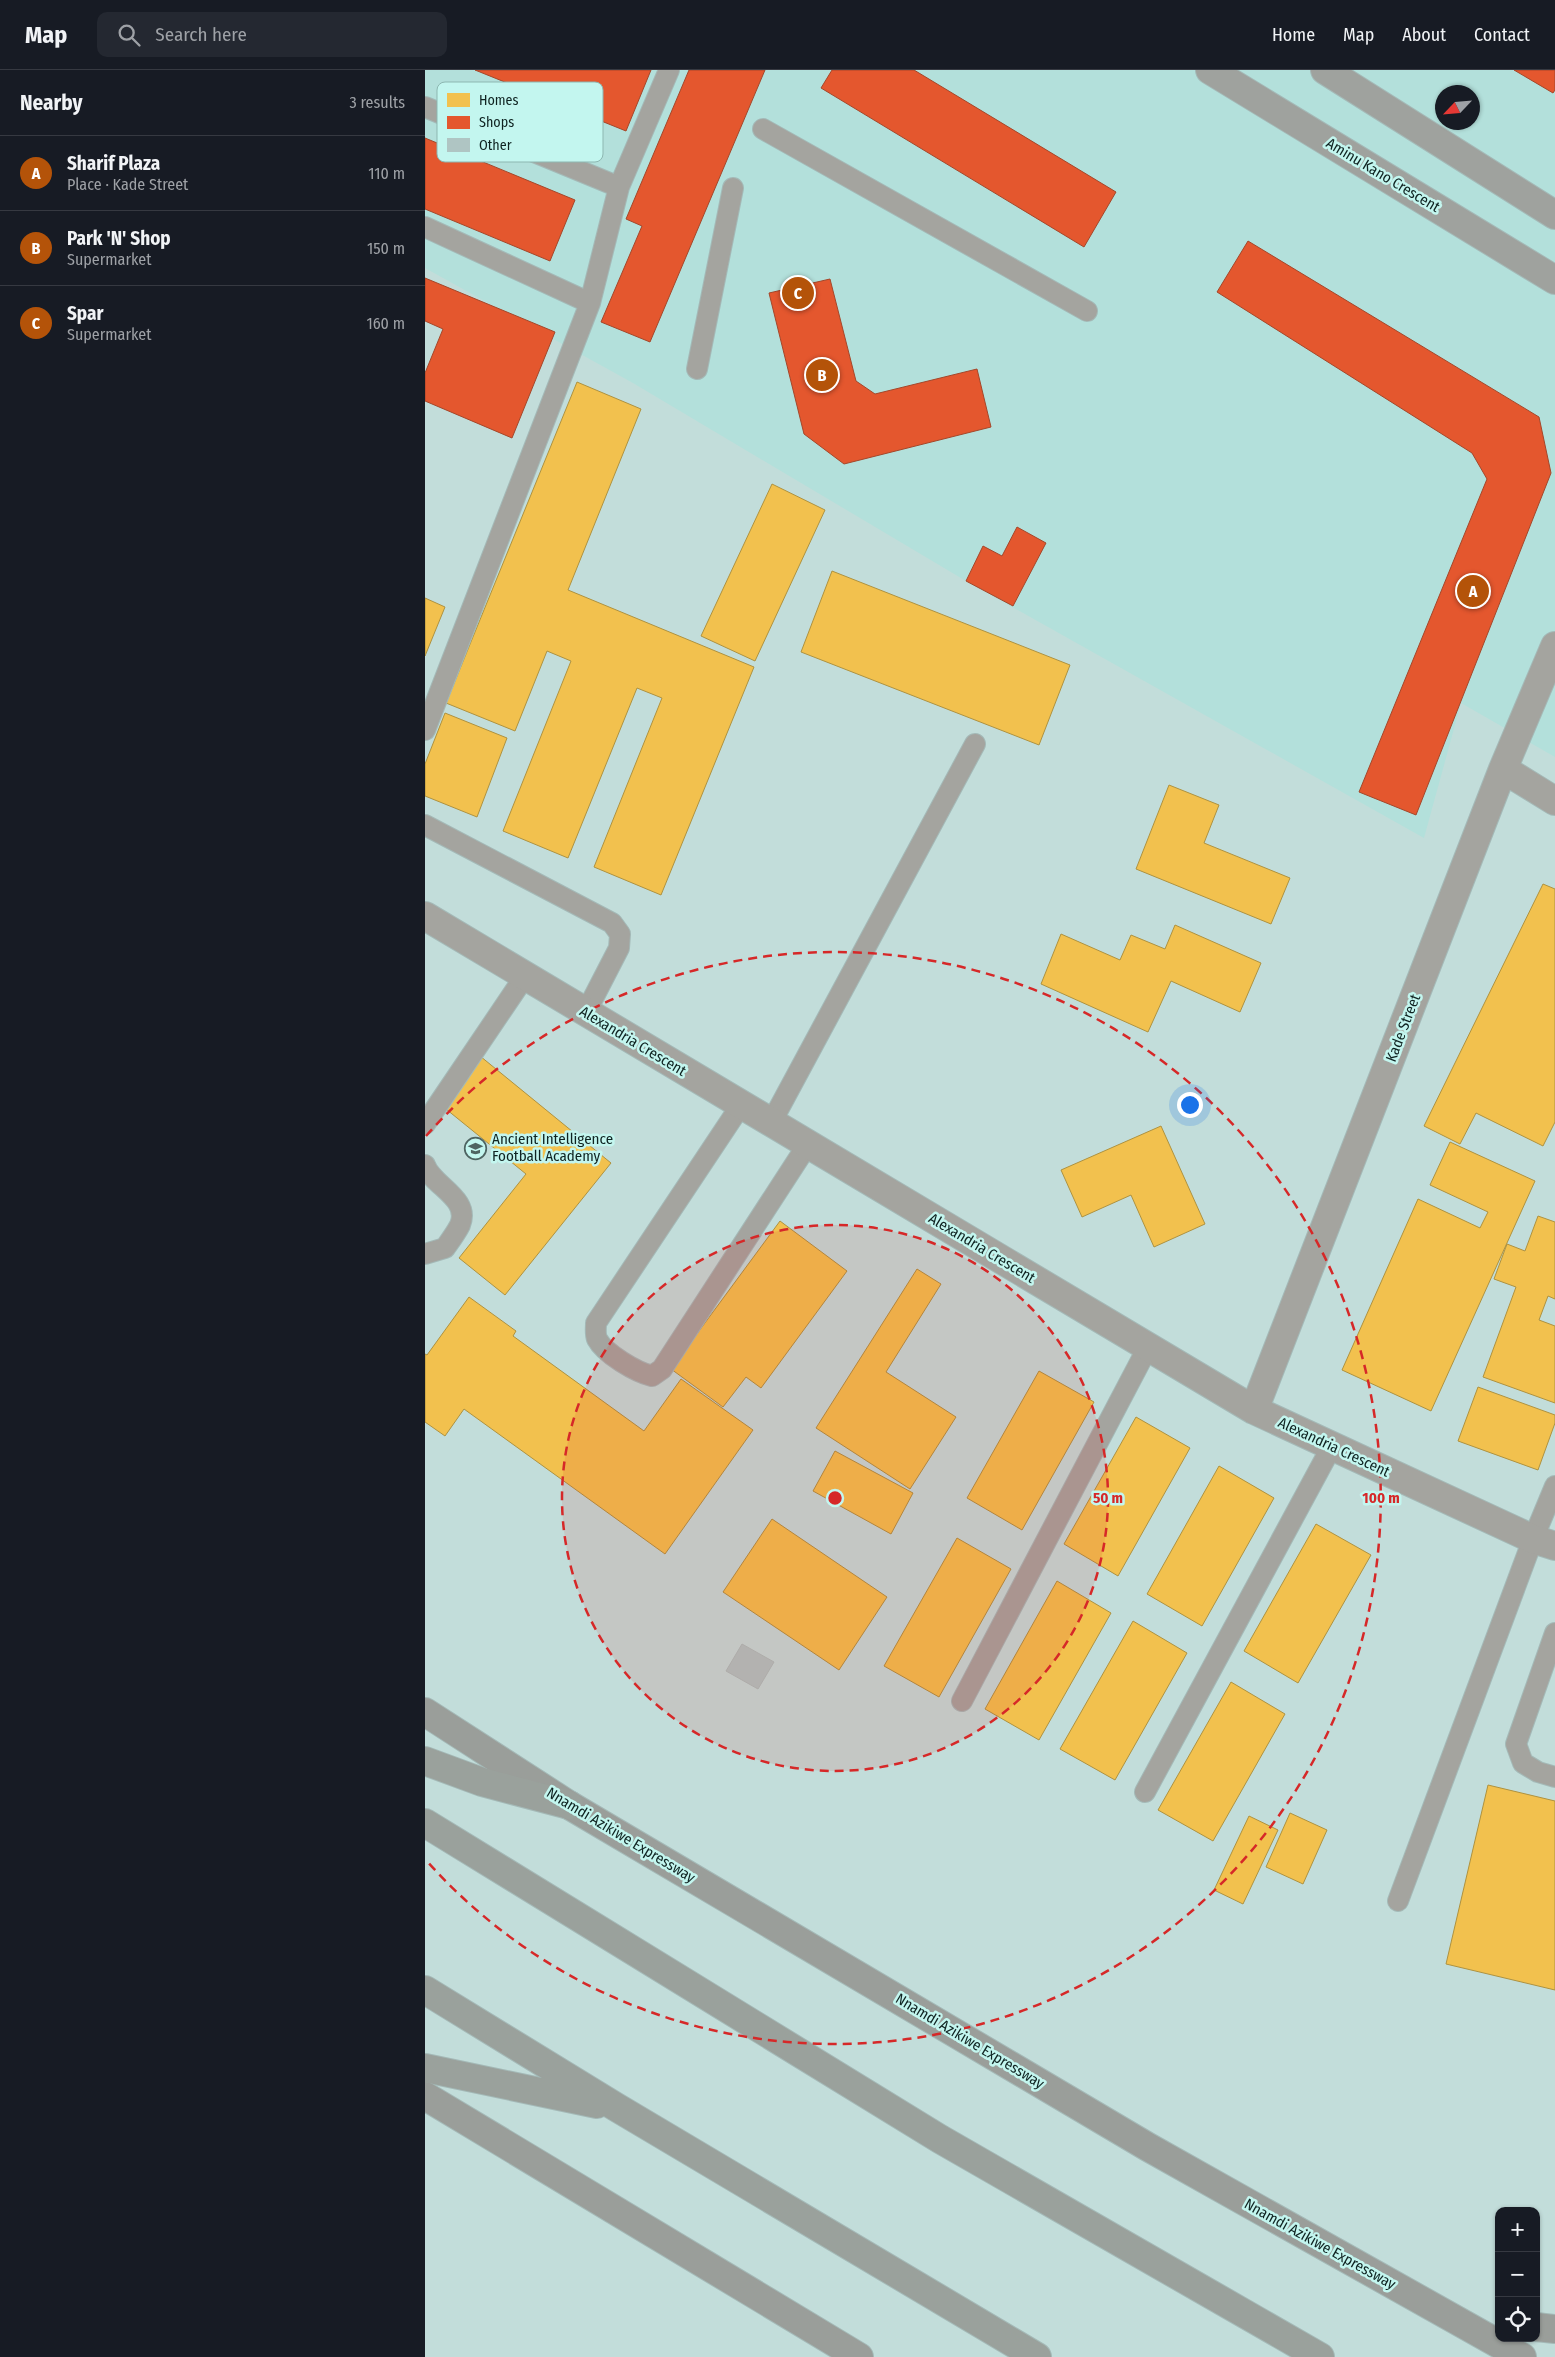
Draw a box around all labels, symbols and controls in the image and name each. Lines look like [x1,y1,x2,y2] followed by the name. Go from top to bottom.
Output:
[97,12,447,57] search box
[25,21,67,49] text: Map
[115,21,143,49] icon: search
[155,23,247,46] text: Search here
[1272,24,1315,46] text: Home
[1343,24,1374,46] text: Map
[1402,24,1446,46] text: About
[1474,24,1530,46] text: Contact
[437,82,603,162] legend
[1435,85,1480,130] north arrow
[20,90,82,116] text: Nearby
[479,92,519,109] text: Homes
[349,93,405,112] text: 3 results
[479,114,514,131] text: Shops
[1323,134,1443,216] street label: Aminu Kano Crescent
[479,137,512,154] text: Other
[67,152,160,175] text: Sharif Plaza
[32,164,40,183] text: A
[368,164,405,183] text: 110 m
[67,175,188,194] text: Place · Kade Street
[67,227,171,250] text: Park 'N' Shop
[32,239,40,258] text: B
[367,239,405,258] text: 150 m
[67,250,151,269] text: Supermarket
[782,274,814,312] pin: C
[67,302,103,325] text: Spar
[32,314,40,333] text: C
[366,314,405,333] text: 160 m
[67,325,151,344] text: Supermarket
[806,356,838,394] pin: B
[1457,572,1489,610] pin: A
[1382,992,1424,1064] street label: Kade Street
[577,1002,690,1080] street label: Alexandria Crescent
[1177,1092,1203,1118] your location
[492,1130,613,1165] place label: Ancient Intelligence Football Academy
[464,1136,488,1160] school or university icon: Ancient Intelligence Football Academy
[926,1209,1039,1287] street label: Alexandria Crescent
[1275,1413,1393,1481] street label: Alexandria Crescent
[826,1489,844,1507] centre of rings
[1093,1489,1123,1507] text: 50 m
[1362,1489,1400,1507] text: 100 m
[543,1783,699,1887] street label: Nnamdi Azikiwe Expressway
[892,1989,1048,2093] street label: Nnamdi Azikiwe Expressway
[1241,2195,1399,2293] street label: Nnamdi Azikiwe Expressway
[1495,2207,1540,2342] map controls
[1495,2207,1540,2252] button: +
[1495,2252,1540,2297] button: −
[1495,2297,1540,2342] button: locate

